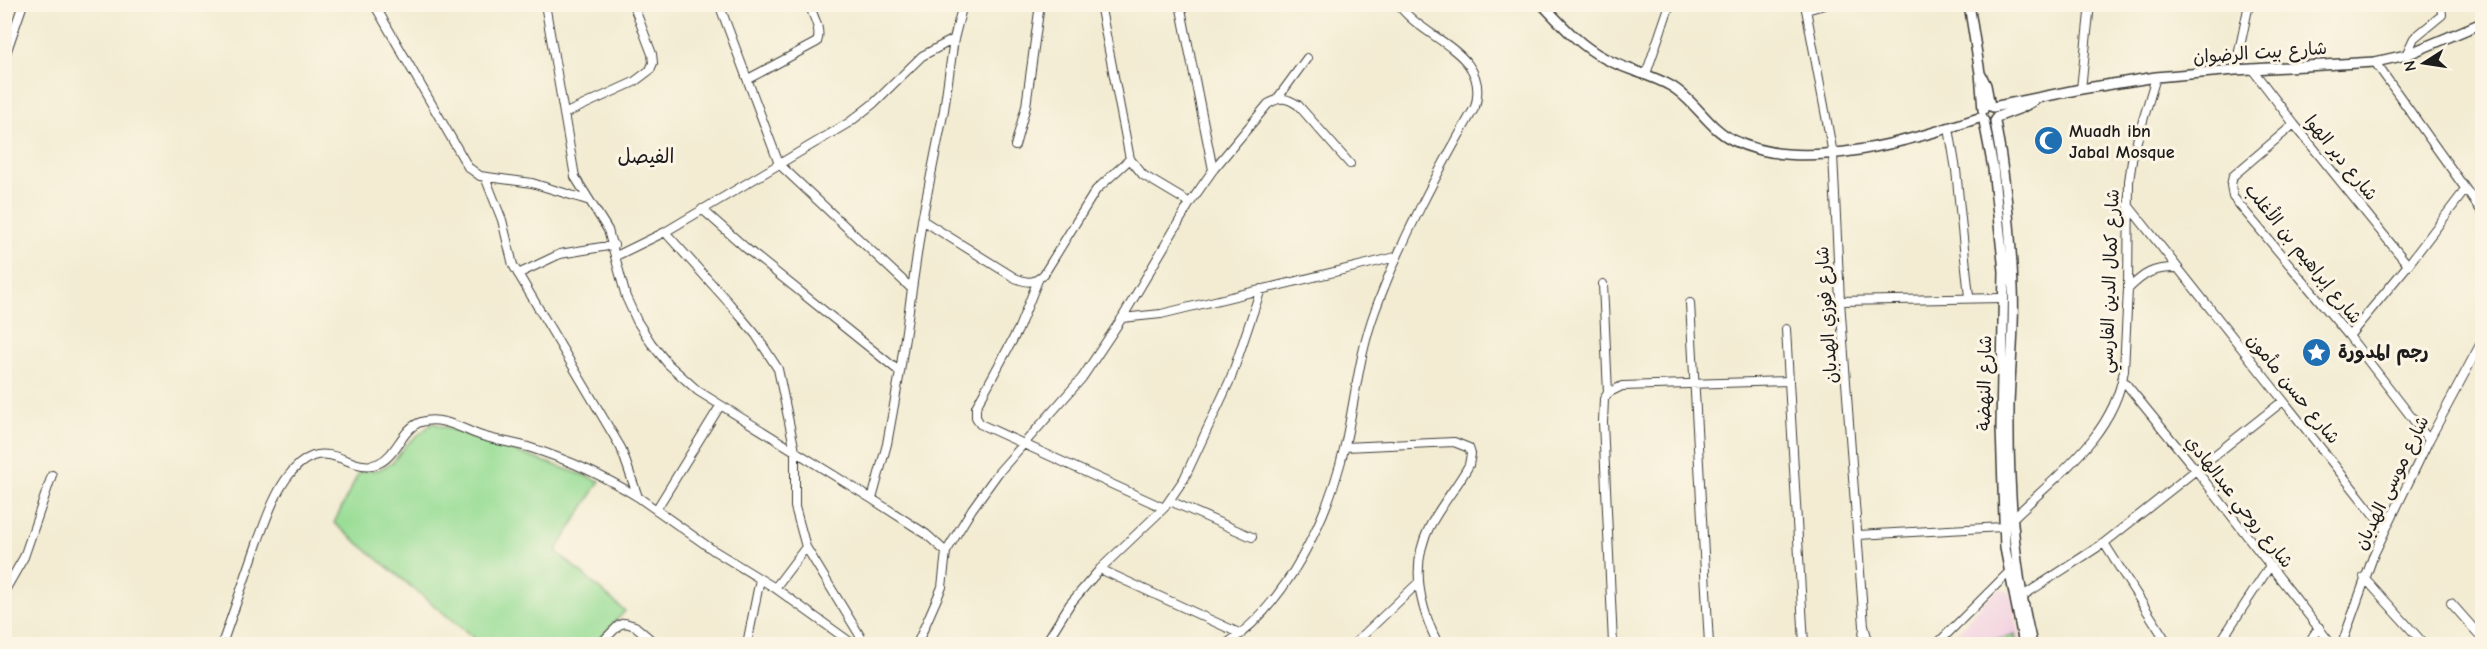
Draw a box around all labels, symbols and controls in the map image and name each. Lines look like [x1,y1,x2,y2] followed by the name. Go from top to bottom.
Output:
[2394,33,2454,93] north arrow
[2192,38,2328,69] street label: شارع بيت الرضوان
[2400,59,2420,73] text: N
[2299,111,2382,206] street label: شارع دير الهوا
[2069,121,2175,163] place label: Muadh ibn Jabal Mosque
[2032,125,2064,157] mosque icon: Muadh ibn Jabal Mosque
[618,145,674,168] district label: الفيصل
[2238,179,2367,330] street label: شارع إبراهيم بن الأغلب
[2096,188,2129,374] street label: شارع كمال الدين الفارسي
[1812,245,1844,384] street label: شارع فوزي الهدبان
[2241,330,2344,449] street label: شارع حسن مأمون
[1974,335,1997,431] street label: شارع النهضة
[2301,336,2333,368] place icon: رجم المدورة
[2338,342,2429,366] place label: رجم المدورة
[2350,412,2435,554] street label: شارع موسى الهدبان
[2177,432,2297,575] street label: شارع روحي عبدالهادي

